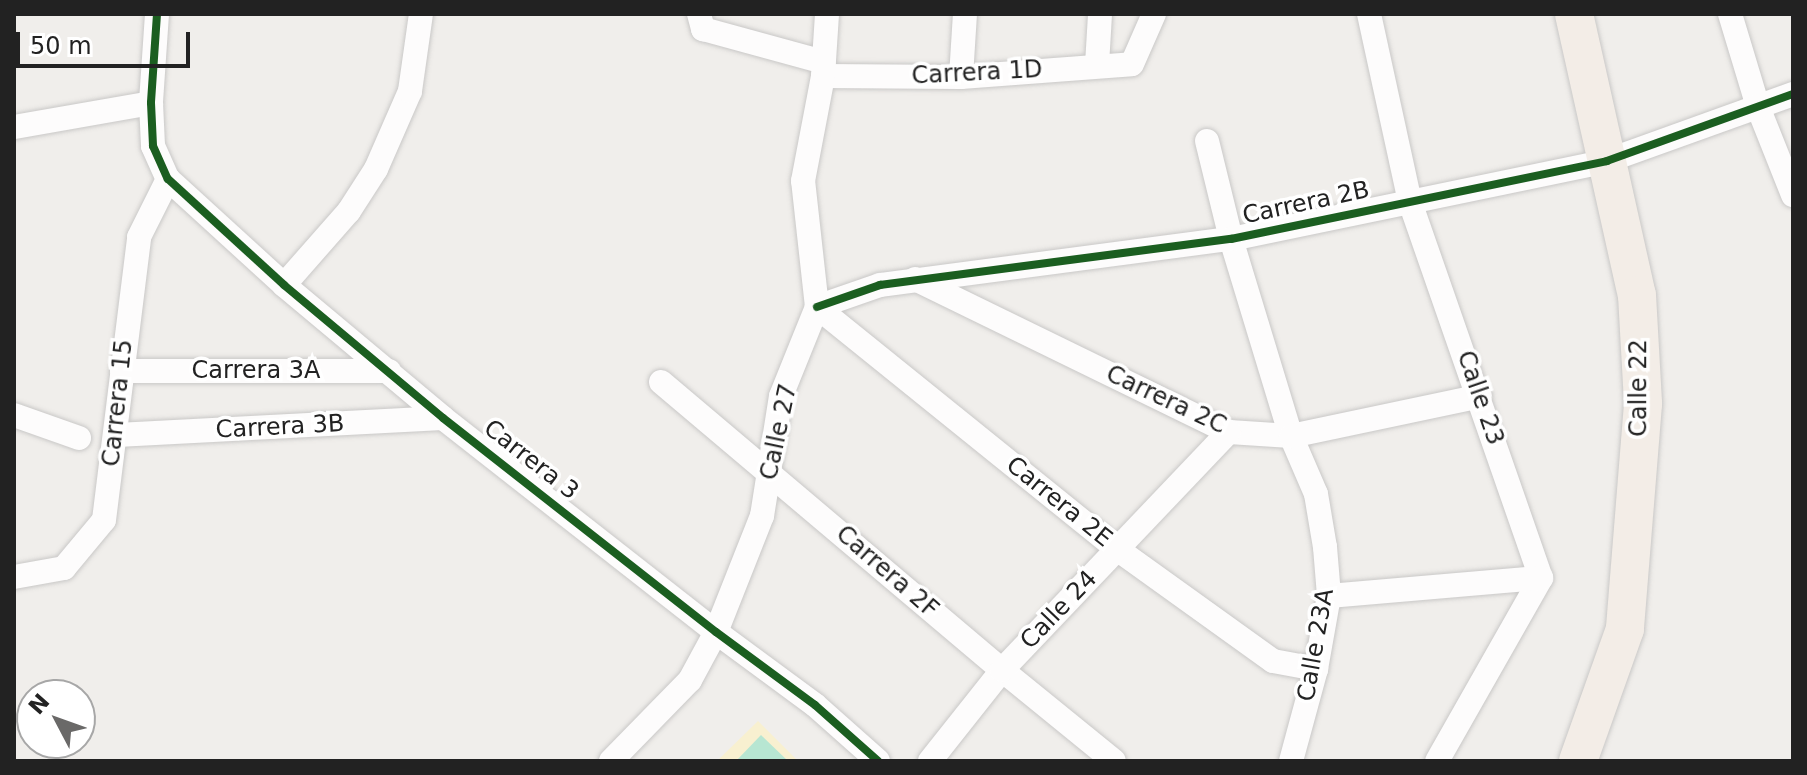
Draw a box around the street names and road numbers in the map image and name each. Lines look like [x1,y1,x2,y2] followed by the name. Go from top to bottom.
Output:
[911,55,1043,91] street label: Carrera 1D
[1240,176,1372,230] street label: Carrera 2B
[97,338,139,468] street label: Carrera 15
[1625,339,1653,437] street label: Calle 22
[1450,347,1510,449] street label: Calle 23
[192,357,320,385] street label: Carrera 3A
[1101,360,1231,440] street label: Carrera 2C
[755,381,803,483] street label: Calle 27
[215,409,345,445] street label: Carrera 3B
[478,414,584,506] street label: Carrera 3
[1000,451,1118,553] street label: Carrera 2E
[830,520,944,624] street label: Carrera 2F
[1015,565,1103,655] street label: Calle 24
[1292,586,1340,704] street label: Calle 23A

